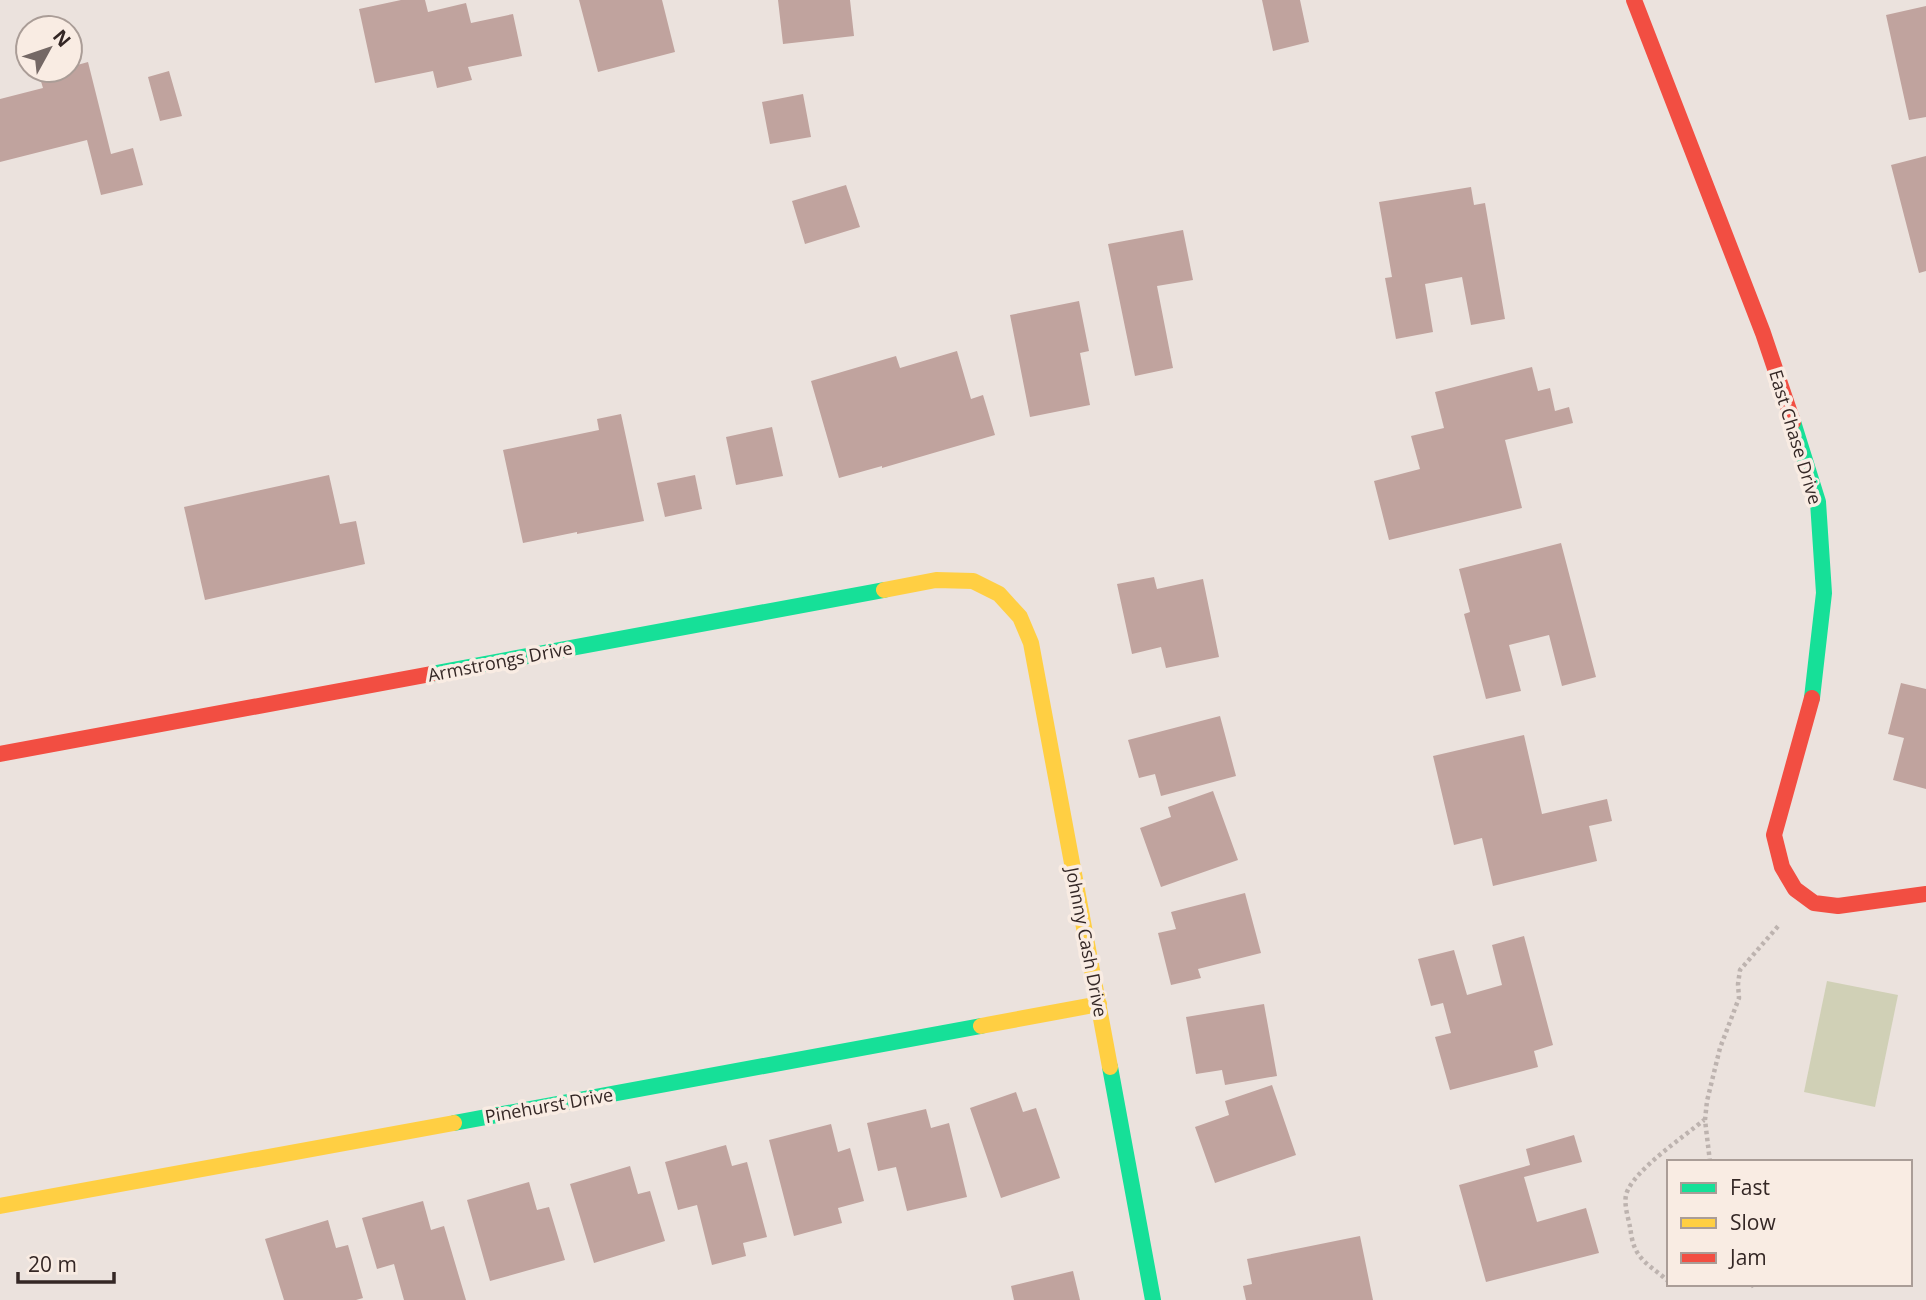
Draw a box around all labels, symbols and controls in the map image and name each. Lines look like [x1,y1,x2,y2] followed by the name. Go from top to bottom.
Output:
[14,14,84,84] north arrow
[47,24,77,52] text: N
[1764,367,1828,507] street label: East Chase Drive
[426,635,574,687] street label: Armstrongs Drive
[1060,863,1113,1019] street label: Johnny Cash Drive
[483,1082,615,1128] street label: Pinehurst Drive
[1667,1160,1912,1286] legend
[1730,1173,1770,1201] text: Fast
[1730,1208,1776,1236] text: Slow
[18,1240,114,1284] scale bar
[1728,1243,1767,1271] text: Jam
[28,1250,77,1278] text: 20 m

